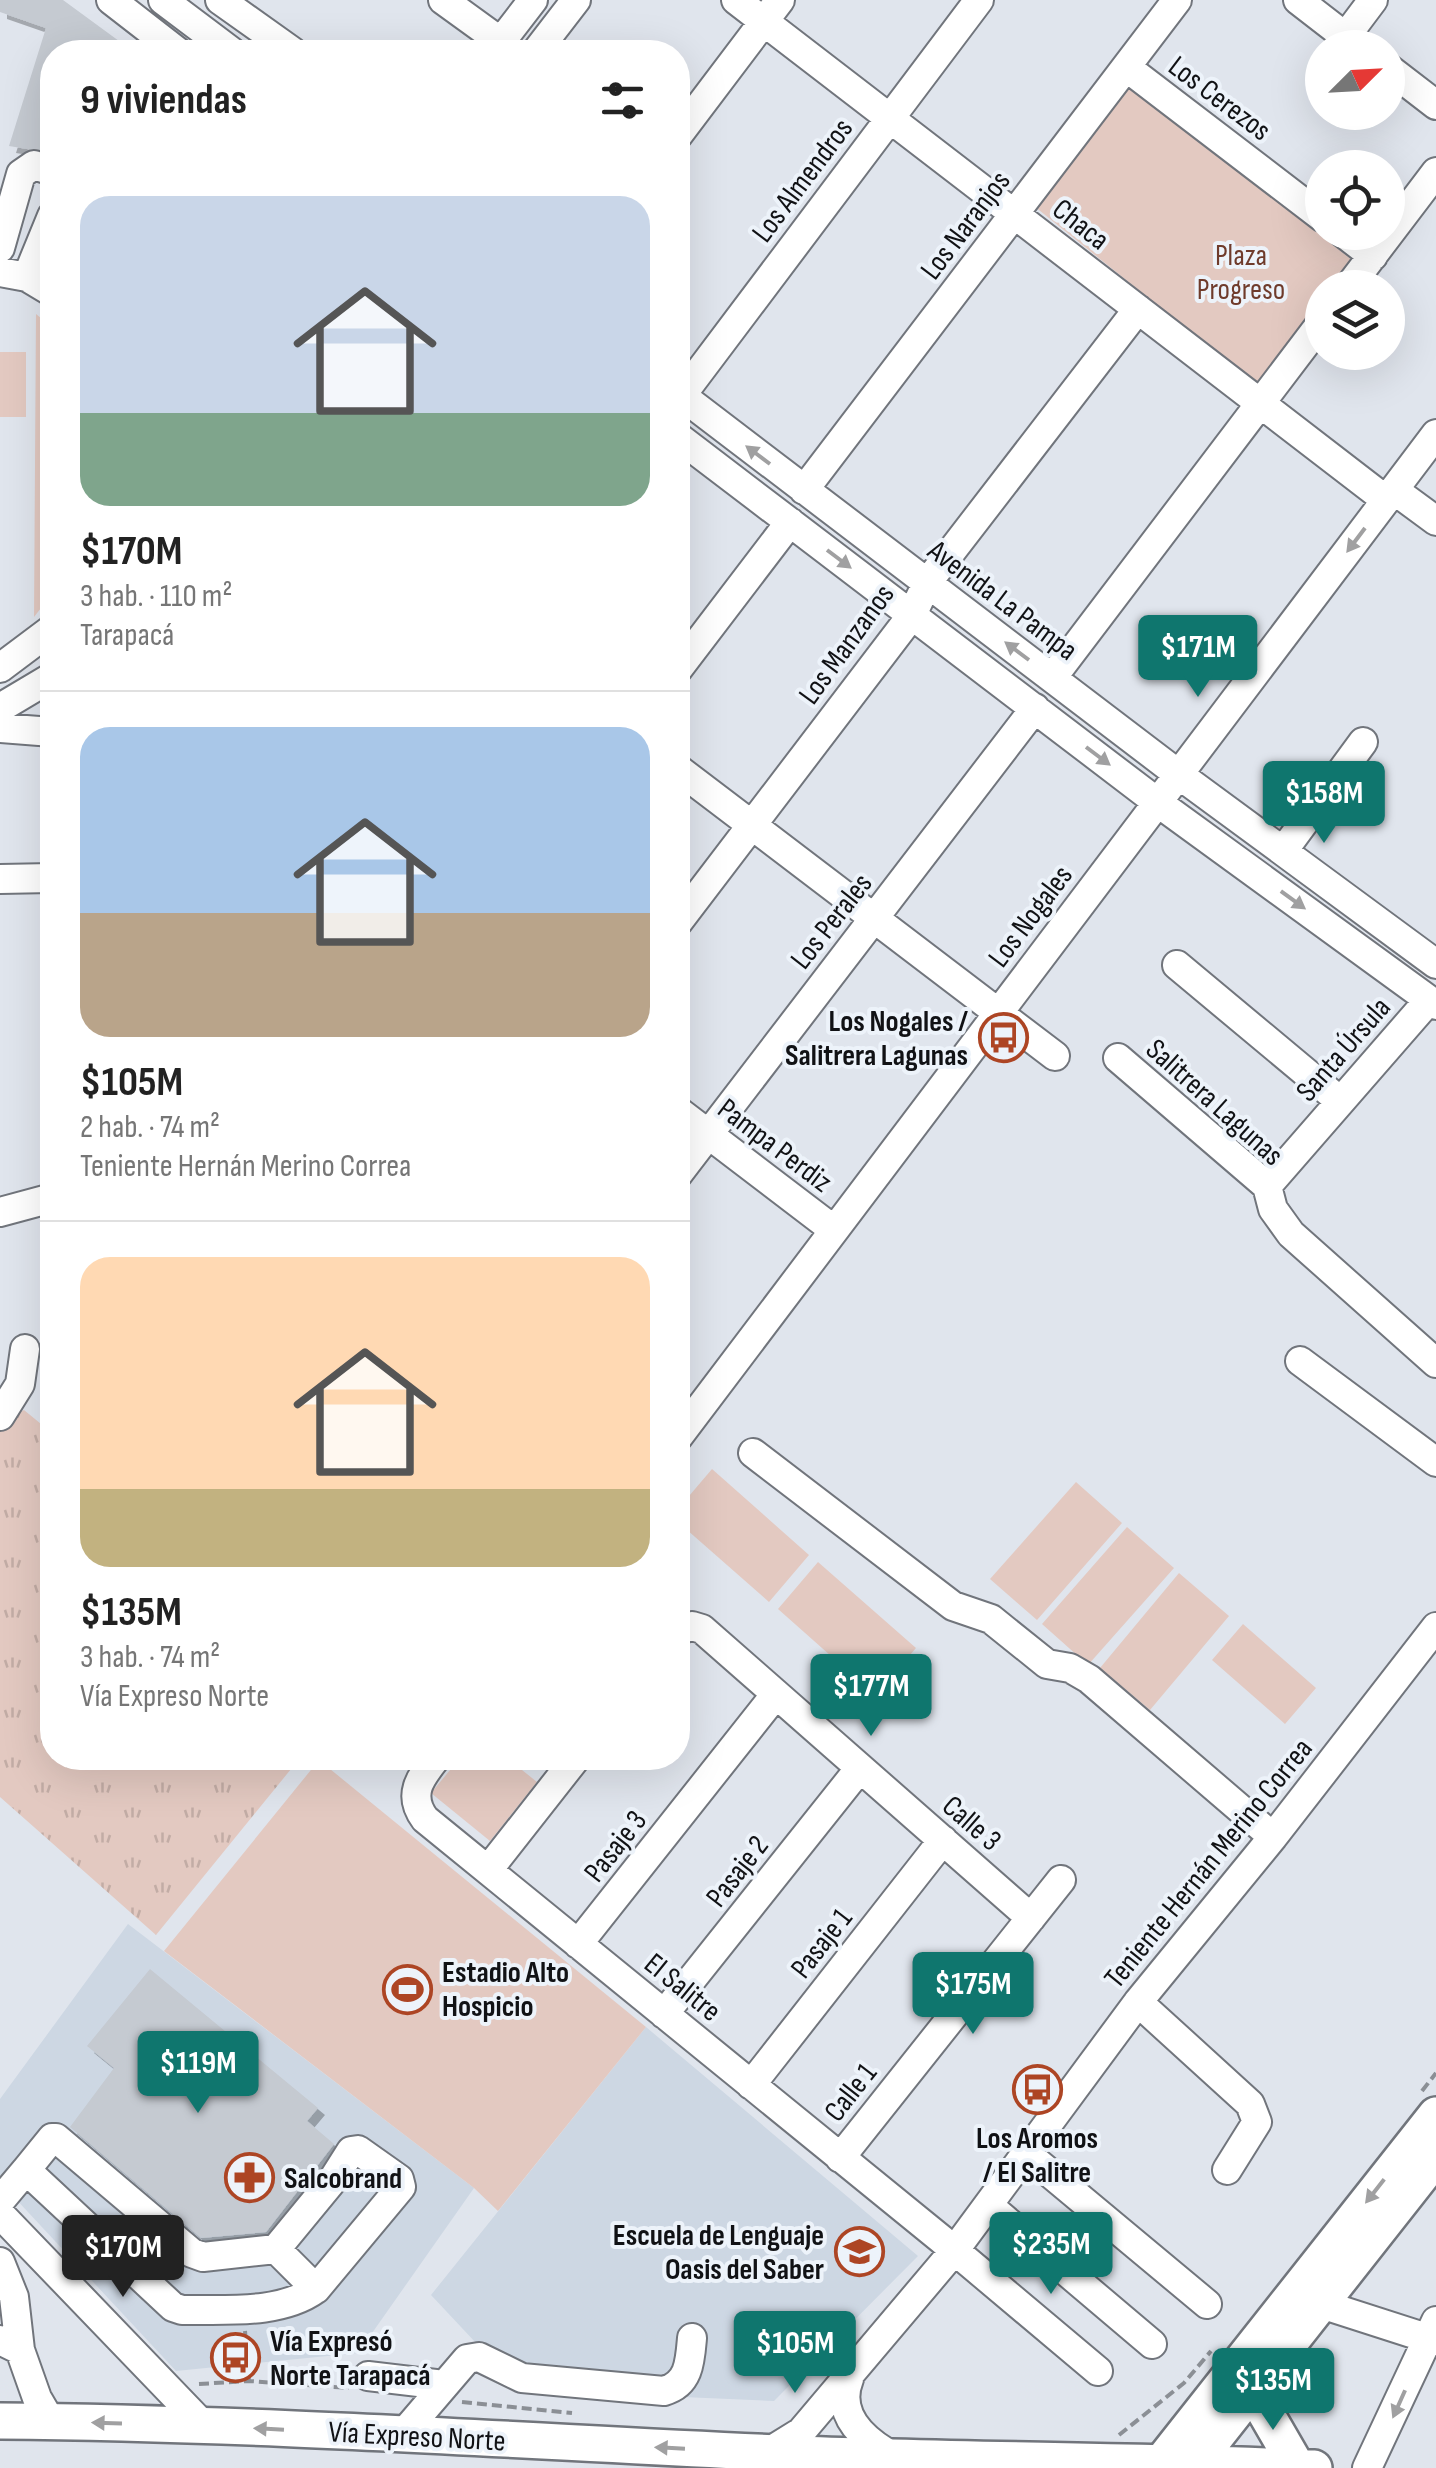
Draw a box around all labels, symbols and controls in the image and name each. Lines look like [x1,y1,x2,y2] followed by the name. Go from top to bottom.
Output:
[1305,30,1405,130] north arrow
[1305,30,1405,370] map controls
[1161,49,1278,149] street label: Los Cerezos
[595,73,650,128] icon: filters
[80,75,247,126] text: 9 viviendas
[745,112,861,250] street label: Los Almendros
[1305,150,1405,250] button: locate
[913,164,1018,287] street label: Los Naranjos
[1045,191,1116,258] street label: Chaca
[1197,238,1285,308] park label: Plaza Progreso
[275,261,455,441] icon: home
[1305,270,1405,370] button: layers
[745,445,771,465] one-way arrow
[80,526,182,577] text: $170M
[1346,527,1366,553] one-way arrow
[920,532,1084,669] street label: Avenida La Pampa
[826,549,852,569] one-way arrow
[80,577,232,616] text: 3 hab. · 110 m²
[791,578,902,712] street label: Los Manzanos
[1128,615,1268,700] pin: $171M
[80,616,174,655] text: Tarapacá
[1160,628,1236,667] text: $171M
[1004,642,1030,662] one-way arrow
[1085,745,1110,766] one-way arrow
[1254,761,1394,846] pin: $158M
[1285,774,1363,813] text: $158M
[275,792,455,972] icon: home
[981,859,1081,975] street label: Los Nogales
[783,867,880,977] street label: Los Perales
[1280,890,1306,910] one-way arrow
[1289,990,1399,1109] street label: Santa Úrsula
[785,1004,968,1074] place label: Los Nogales / Salitrera Lagunas
[977,1012,1029,1064] bus stop icon: Los Nogales / Salitrera Lagunas
[1138,1032,1290,1174] street label: Salitrera Lagunas
[80,1057,183,1108] text: $105M
[710,1091,839,1200] street label: Pampa Perdiz
[80,1108,220,1147] text: 2 hab. · 74 m²
[80,1147,411,1186] text: Teniente Hernán Merino Correa
[275,1322,455,1502] icon: home
[80,1587,182,1638] text: $135M
[80,1638,220,1677] text: 3 hab. · 74 m²
[801,1654,941,1739] pin: $177M
[833,1667,909,1706] text: $177M
[80,1677,269,1716] text: Vía Expreso Norte
[1097,1732,1321,1996] street label: Teniente Hernán Merino Correa
[935,1788,1008,1859] street label: Calle 3
[577,1804,655,1890] street label: Pasaje 3
[699,1829,777,1914] street label: Pasaje 2
[783,1901,861,1986] street label: Pasaje 1
[637,1946,728,2030] street label: El Salitre
[903,1952,1043,2037] pin: $175M
[442,1955,569,2025] place label: Estadio Alto Hospicio
[381,1963,433,2015] sports icon: Estadio Alto Hospicio
[935,1965,1011,2004] text: $175M
[128,2031,268,2116] pin: $119M
[160,2044,236,2083] text: $119M
[817,2056,885,2129] street label: Calle 1
[1011,2063,1063,2115] bus stop icon: Los Aromos / El Salitre
[976,2121,1098,2191] place label: Los Aromos / El Salitre
[223,2152,275,2204] pharmacy icon: Salcobrand
[284,2161,402,2197] place label: Salcobrand
[1365,2178,1386,2204] one-way arrow
[981,2212,1121,2297] pin: $235M
[53,2215,193,2300] pin: $170M
[613,2218,824,2288] place label: Escuela de Lenguaje Oasis del Saber
[1011,2225,1091,2264] text: $235M
[833,2226,885,2278] school or university icon: Escuela de Lenguaje Oasis del Saber
[84,2228,162,2267] text: $170M
[725,2311,865,2396] pin: $105M
[270,2324,431,2394] place label: Vía Expresó Norte Tarapacá
[756,2324,834,2363] text: $105M
[209,2332,261,2384] bus stop icon: Vía Expresó Norte Tarapacá
[1203,2348,1343,2433] pin: $135M
[1234,2361,1312,2400] text: $135M
[1391,2389,1407,2419] one-way arrow
[327,2414,506,2460] street label: Vía Expreso Norte
[90,2415,122,2431] one-way arrow
[253,2421,285,2437] one-way arrow
[653,2440,685,2456] one-way arrow

